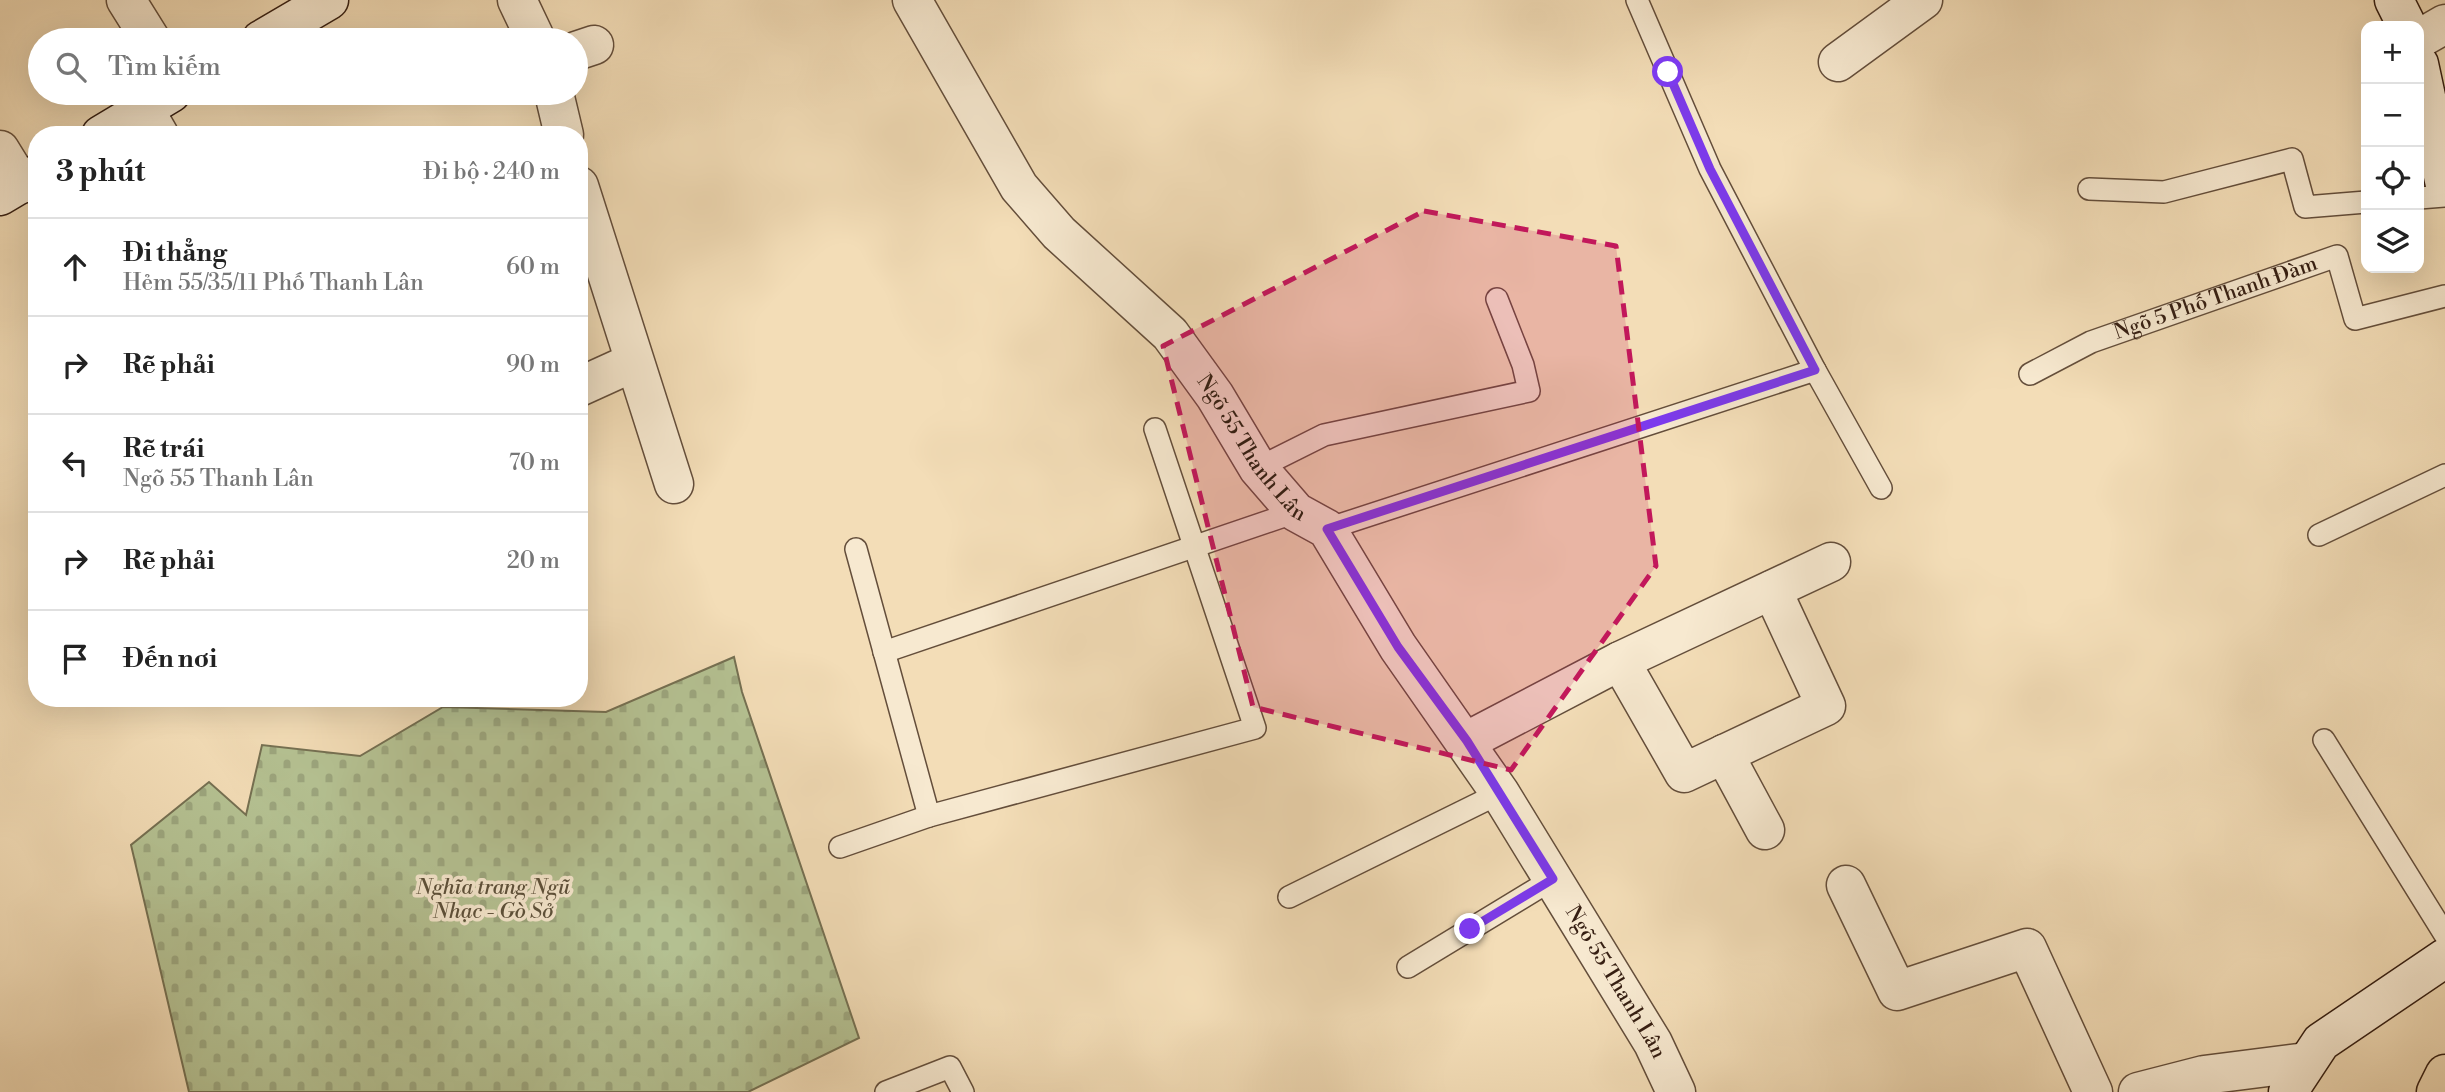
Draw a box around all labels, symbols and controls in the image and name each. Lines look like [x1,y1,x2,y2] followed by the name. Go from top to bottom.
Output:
[2361,21,2424,273] map controls
[2361,21,2424,84] button: +
[28,28,588,105] search box
[52,48,90,86] icon: search
[108,51,221,83] text: Tìm kiếm
[1652,56,1683,87] route start
[2361,84,2424,147] button: −
[2361,147,2424,210] button: locate
[56,153,146,191] text: 3 phút
[423,158,560,186] text: Đi bộ · 240 m
[2361,210,2424,273] button: layers
[123,237,227,269] text: Đi thẳng
[56,248,94,286] icon: ahead
[2110,251,2321,346] street label: Ngõ 5 Phố Thanh Đàm
[506,253,560,281] text: 60 m
[123,269,424,297] text: Hẻm 55/35/11 Phố Thanh Lân
[56,346,94,384] icon: right
[123,349,215,381] text: Rẽ phải
[506,351,560,379] text: 90 m
[1191,370,1311,528] street label: Ngõ 55 Thanh Lân
[123,433,204,465] text: Rẽ trái
[56,444,94,482] icon: left
[509,449,560,477] text: 70 m
[123,465,314,493] text: Ngõ 55 Thanh Lân
[56,542,94,580] icon: right
[123,545,215,577] text: Rẽ phải
[507,547,560,575] text: 20 m
[56,640,94,678] icon: arrive
[123,643,217,675] text: Đến nơi
[415,875,570,925] park label: Nghĩa trang Ngũ Nhạc - Gò Sở
[1559,901,1672,1063] street label: Ngõ 55 Thanh Lân
[1454,913,1485,944] route end

